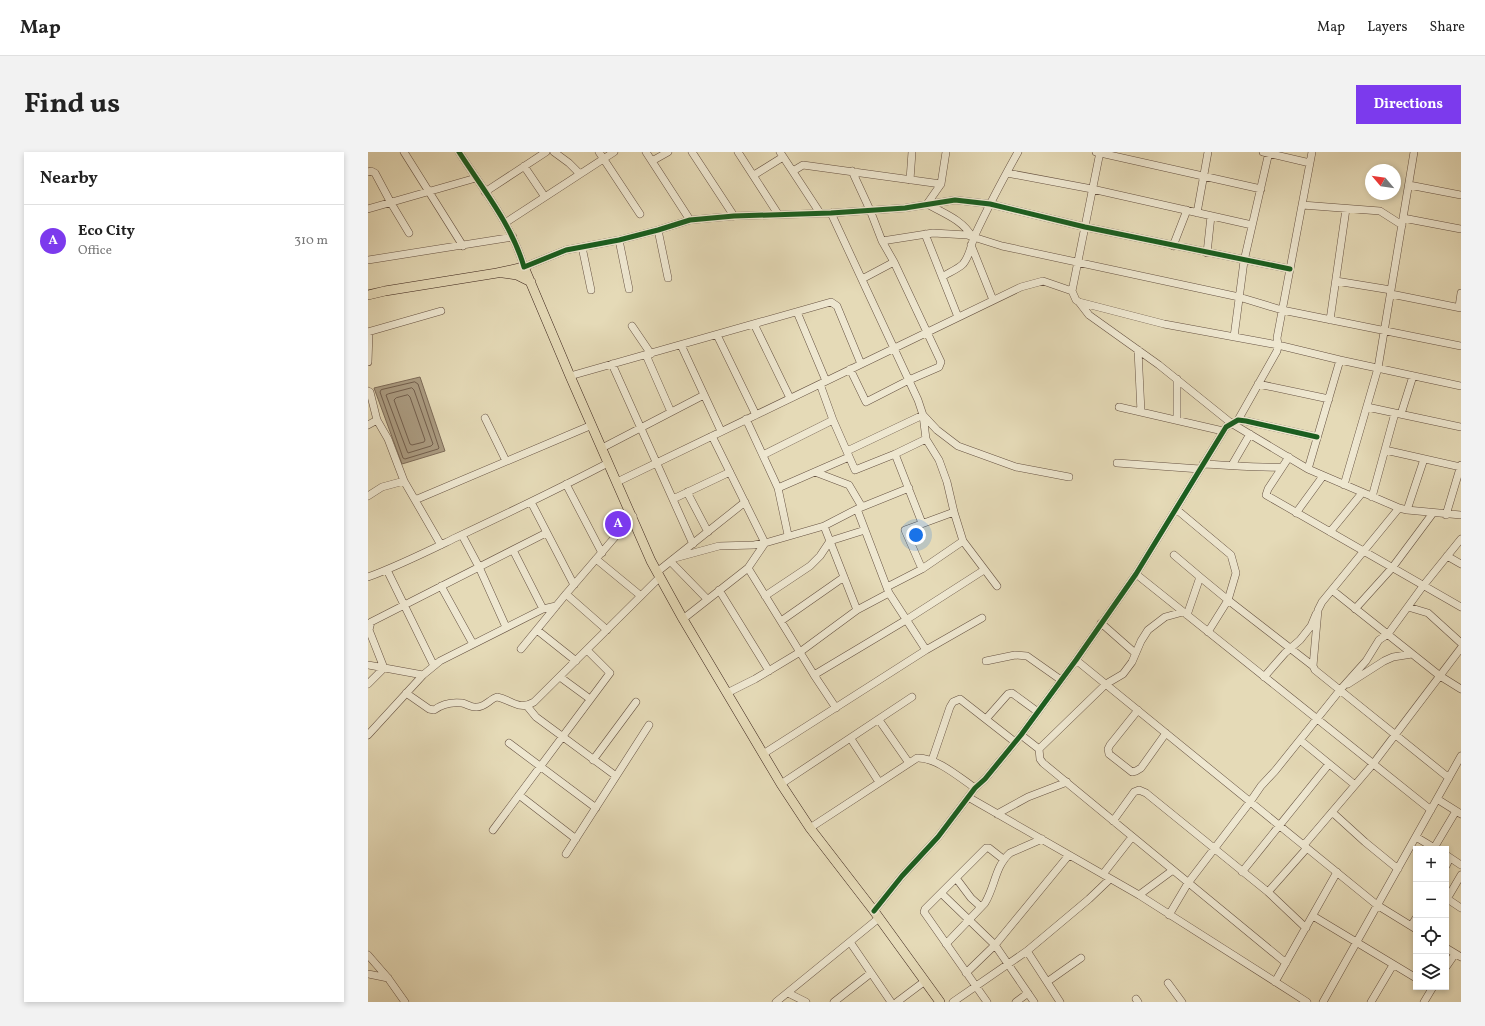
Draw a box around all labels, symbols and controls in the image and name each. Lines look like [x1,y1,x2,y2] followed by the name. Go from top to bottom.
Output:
[20,15,61,41] text: Map
[1317,18,1345,37] text: Map
[1367,18,1407,37] text: Layers
[1429,18,1465,37] text: Share
[24,85,120,124] text: Find us
[1356,85,1461,124] button: Directions
[1365,164,1401,200] north arrow
[40,167,98,190] text: Nearby
[78,221,135,242] text: Eco City
[48,232,58,250] text: A
[294,232,328,250] text: 310 m
[78,242,112,260] text: Office
[605,509,631,539] pin: A
[906,525,926,545] your location
[1413,846,1449,990] map controls
[1413,846,1449,882] button: +
[1413,882,1449,918] button: −
[1413,918,1449,954] button: locate
[1413,954,1449,990] button: layers

